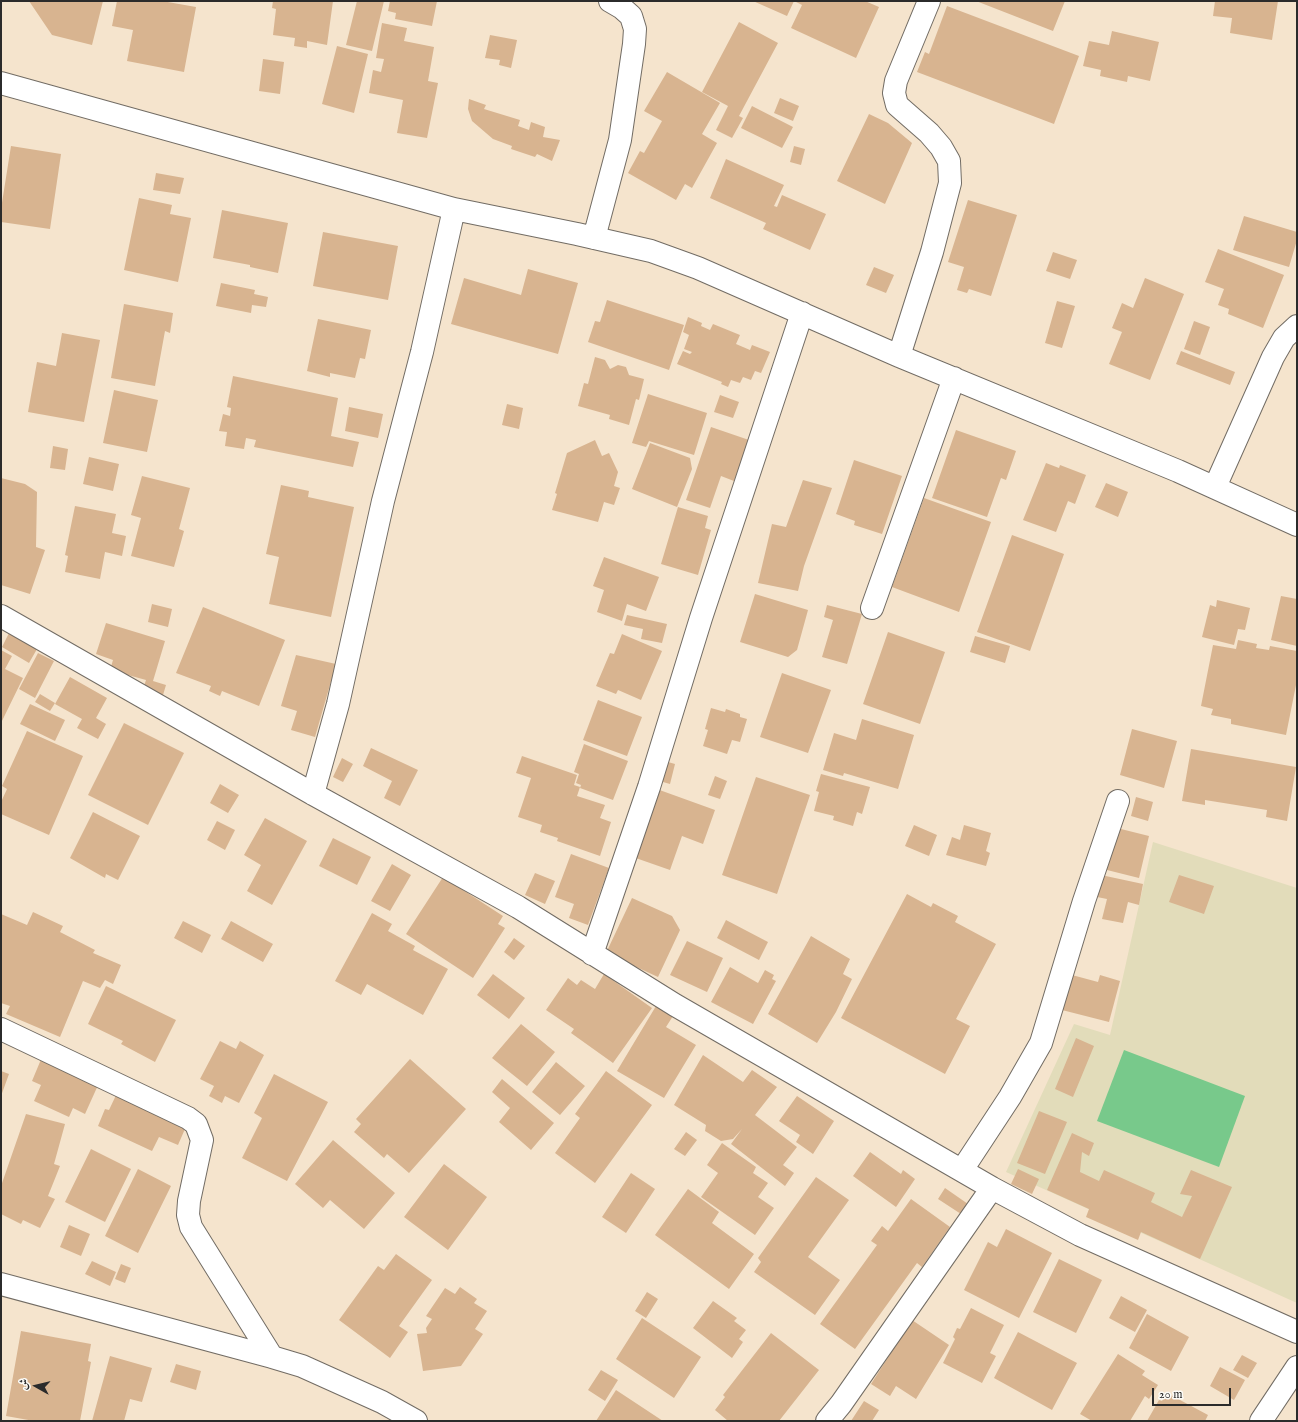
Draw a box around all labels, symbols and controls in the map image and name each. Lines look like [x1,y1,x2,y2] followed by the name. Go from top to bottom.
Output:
[16,1366,56,1406] north arrow
[16,1378,32,1391] text: ش
[1154,1380,1233,1406] scale bar
[1159,1387,1182,1402] text: 20 m

